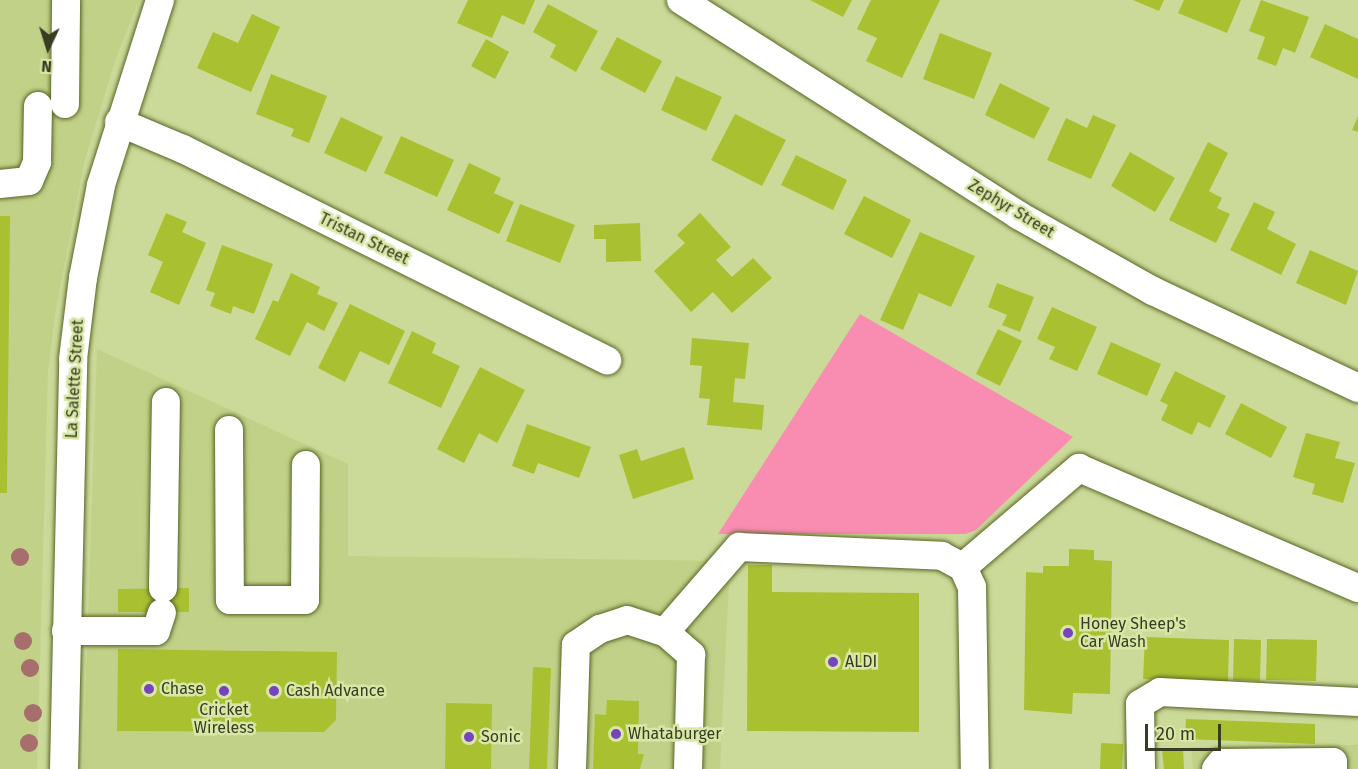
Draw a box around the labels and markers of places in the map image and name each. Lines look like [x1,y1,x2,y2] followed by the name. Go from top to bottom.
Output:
[1080,614,1186,652] place label: Honey Sheep's Car Wash
[1061,626,1075,640] marker: Honey Sheep's Car Wash
[845,652,877,672] place label: ALDI
[826,655,840,669] marker: ALDI
[161,679,204,699] place label: Chase
[286,681,385,701] place label: Cash Advance
[142,682,156,696] marker: Chase
[217,684,231,698] marker: Cricket Wireless
[267,684,281,698] marker: Cash Advance
[194,700,254,738] place label: Cricket Wireless
[628,724,721,744] place label: Whataburger
[481,727,521,747] place label: Sonic
[609,727,623,741] marker: Whataburger
[462,730,476,744] marker: Sonic

